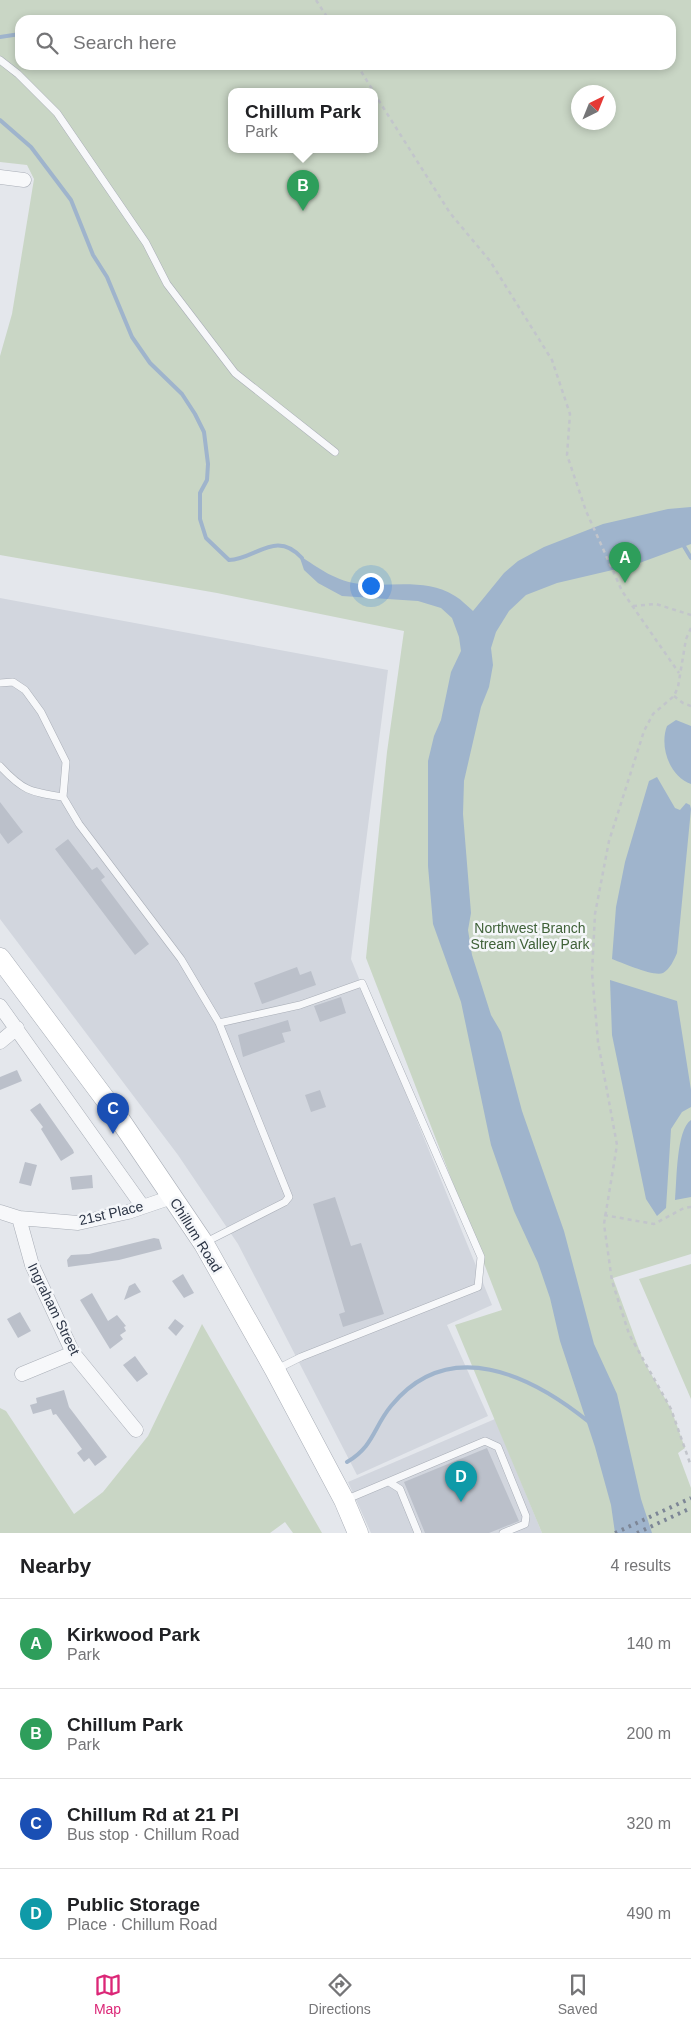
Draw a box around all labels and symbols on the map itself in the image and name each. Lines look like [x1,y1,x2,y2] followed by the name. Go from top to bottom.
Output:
[571,85,616,130] north arrow
[287,170,319,211] pin: B
[609,542,641,583] pin: A
[358,573,384,599] your location
[471,920,590,952] park label: Northwest Branch Stream Valley Park
[97,1093,129,1134] pin: C
[167,1195,225,1275] street label: Chillum Road
[77,1198,145,1228] street label: 21st Place
[25,1260,83,1358] street label: Ingraham Street
[445,1461,477,1502] pin: D

